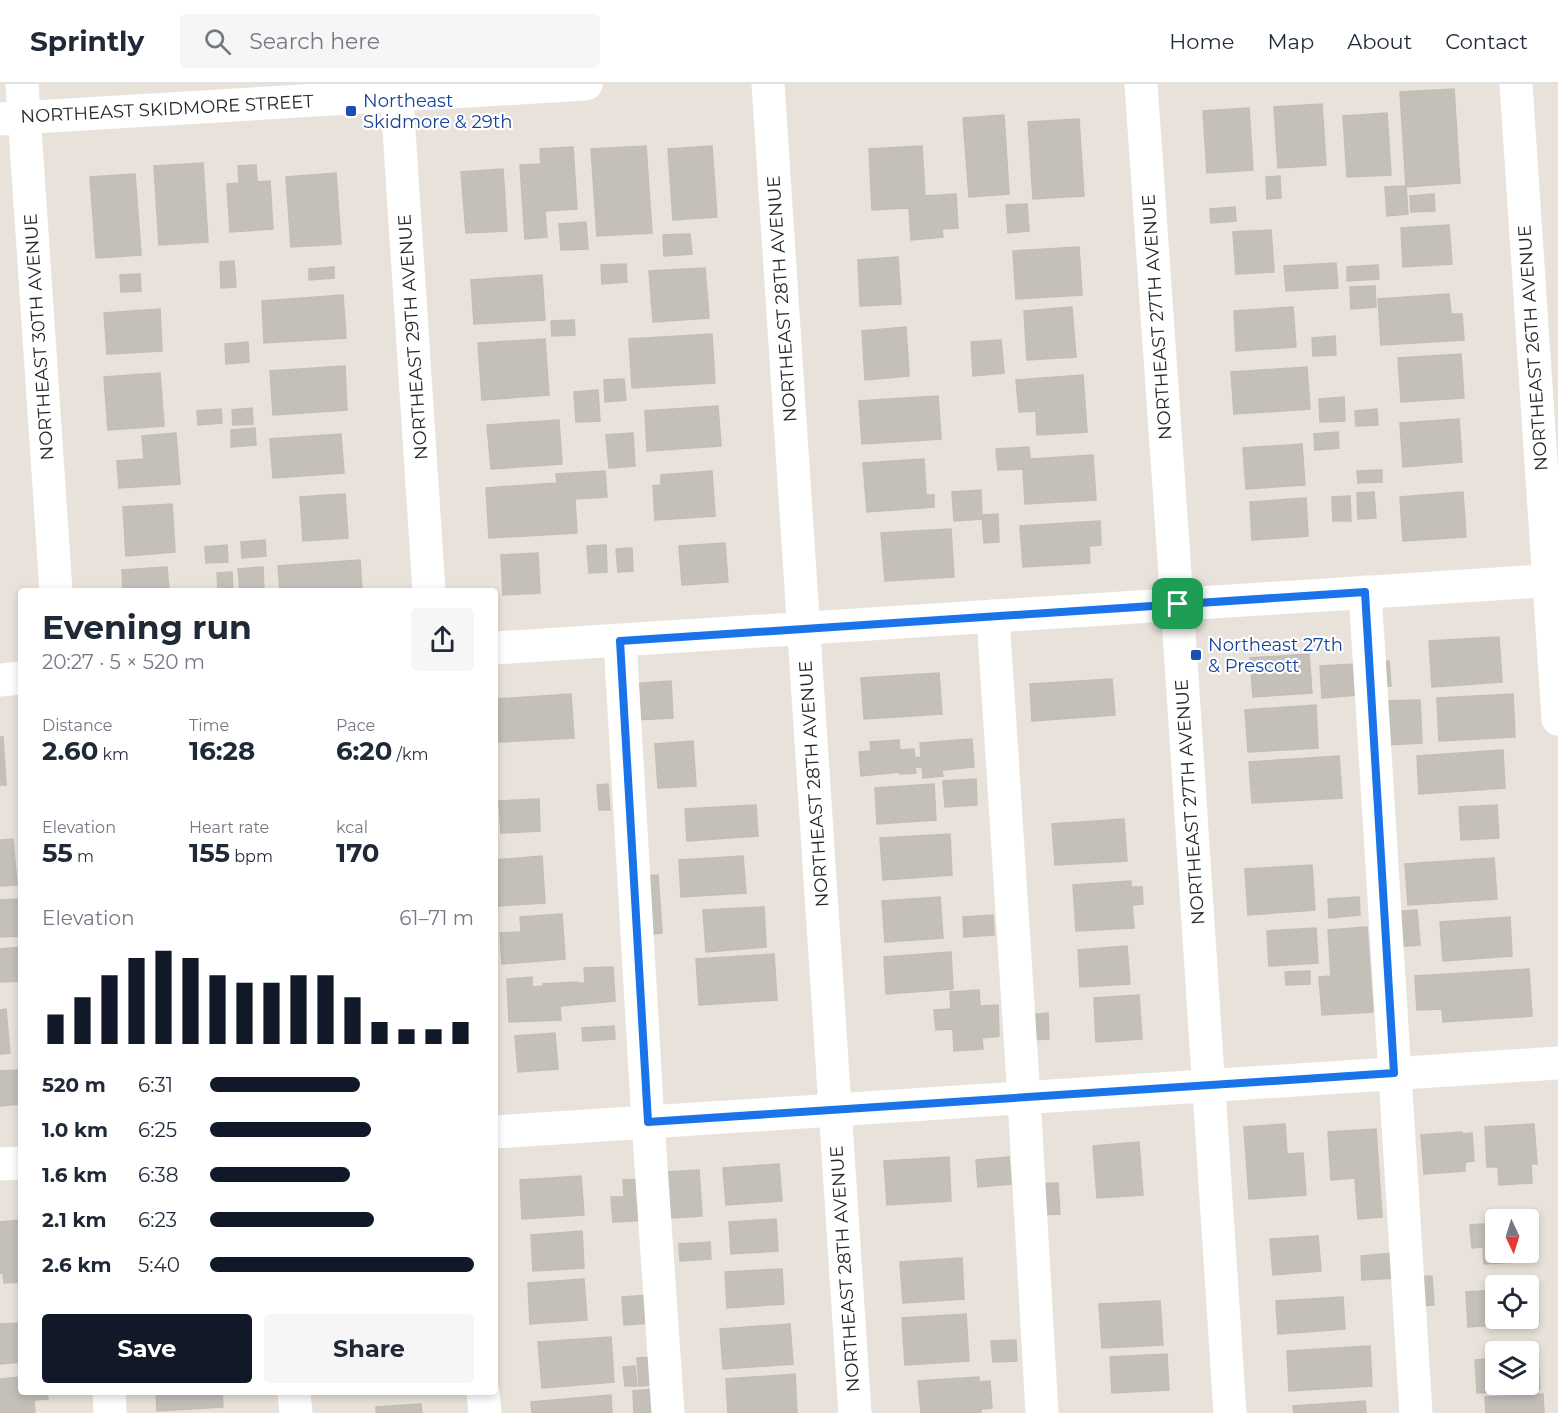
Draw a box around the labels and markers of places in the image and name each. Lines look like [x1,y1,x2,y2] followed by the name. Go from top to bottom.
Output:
[363,90,512,133] place label: Northeast Skidmore & 29th
[344,104,358,118] marker: Northeast Skidmore & 29th
[1152,578,1203,629] pin
[1208,634,1343,677] place label: Northeast 27th & Prescott
[1189,648,1203,662] marker: Northeast 27th & Prescott

